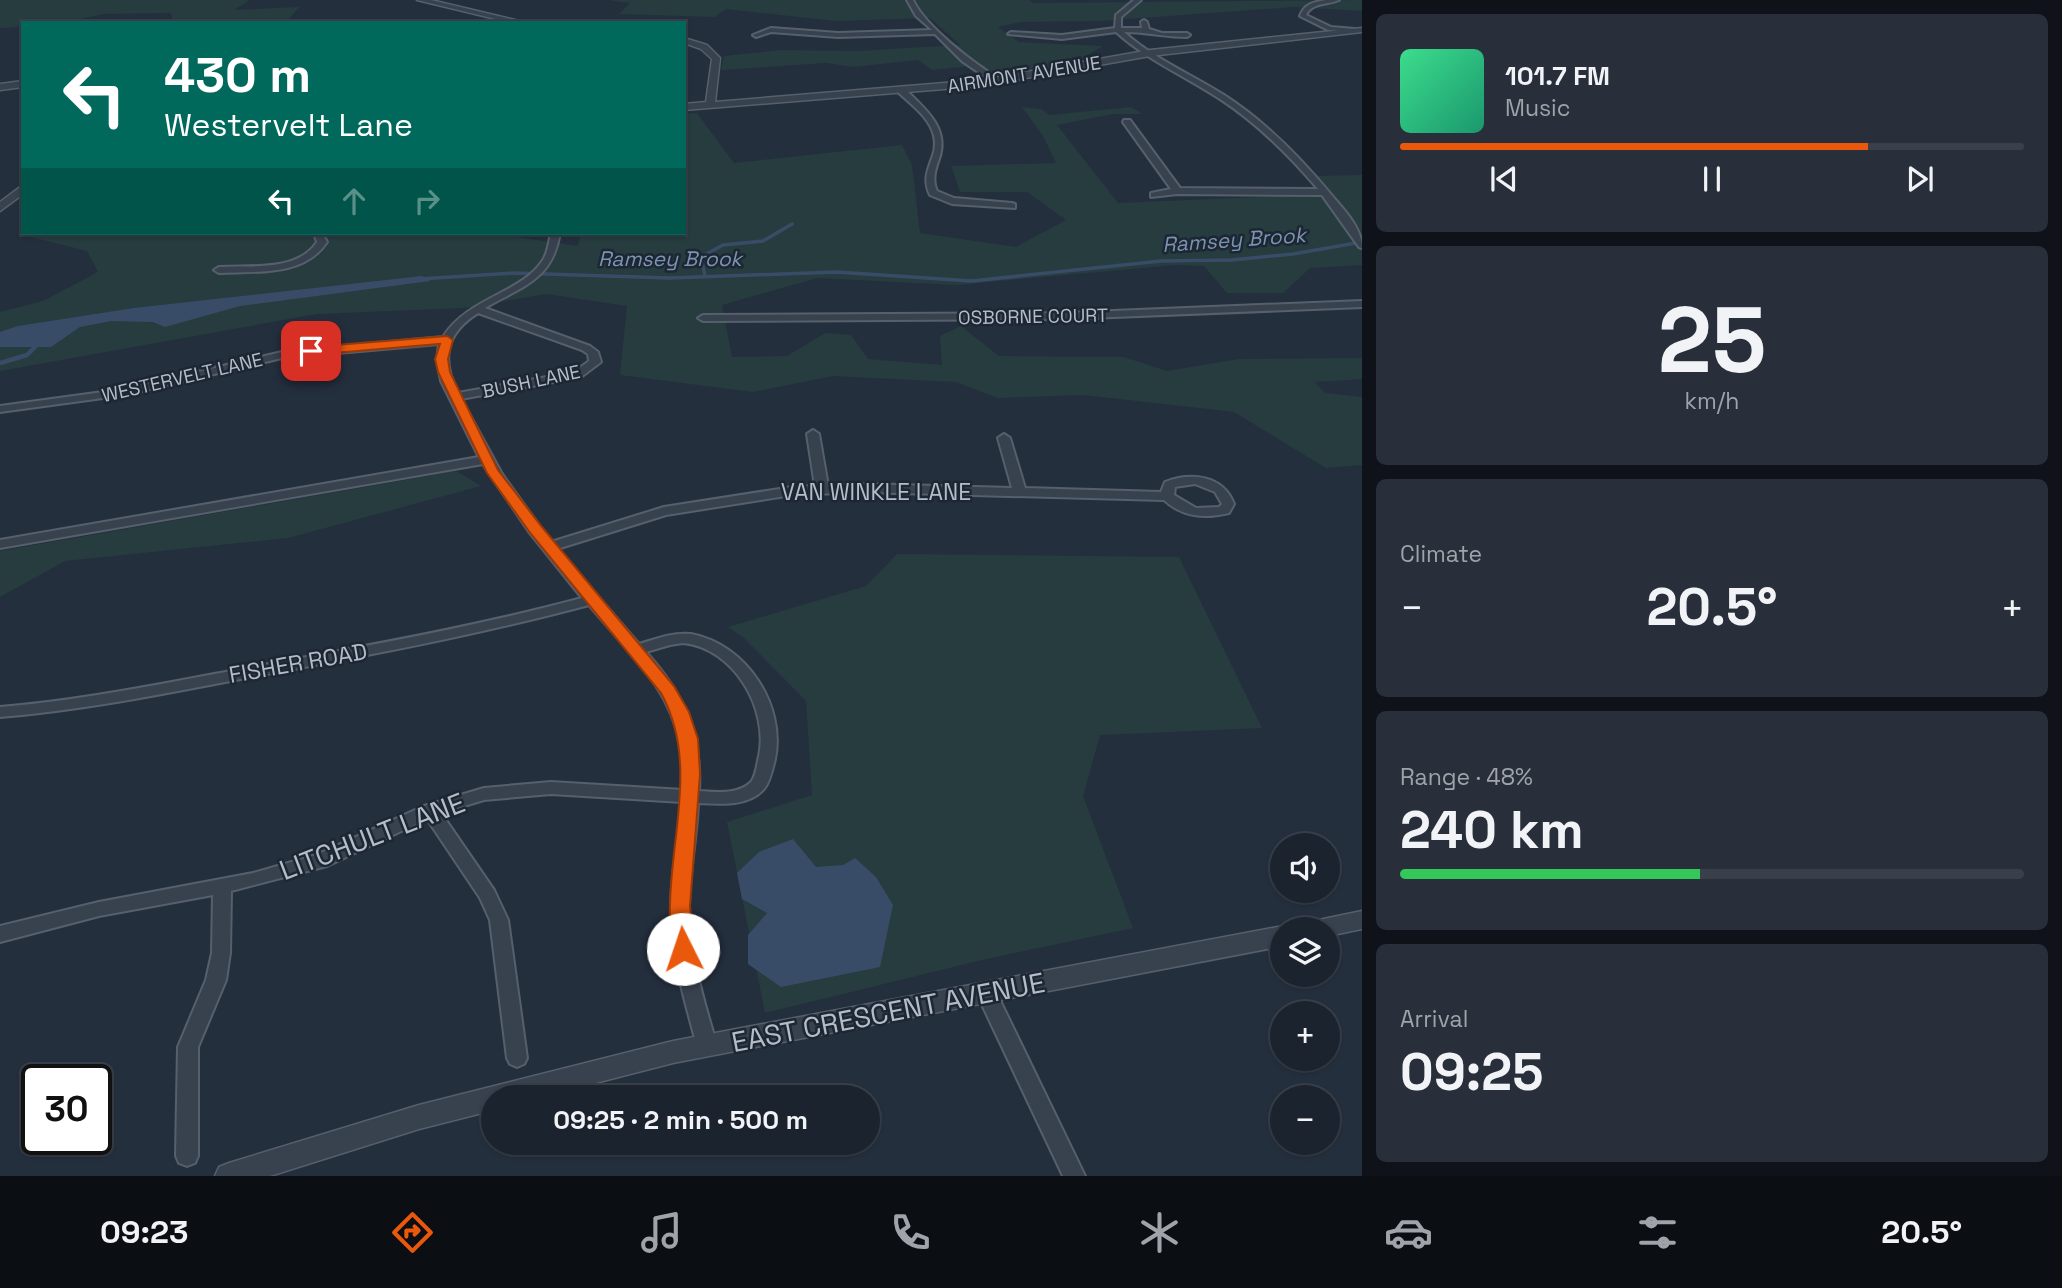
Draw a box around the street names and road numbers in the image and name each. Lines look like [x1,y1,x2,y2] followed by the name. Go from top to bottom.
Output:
[946,50,1103,99] street label: AIRMONT AVENUE
[958,303,1108,330] street label: OSBORNE COURT
[99,347,265,408] street label: WESTERVELT LANE
[480,359,583,404] street label: BUSH LANE
[781,477,971,507] street label: VAN WINKLE LANE
[226,636,370,690] street label: FISHER ROAD
[274,784,470,888] street label: LITCHULT LANE
[728,964,1048,1060] street label: EAST CRESCENT AVENUE

